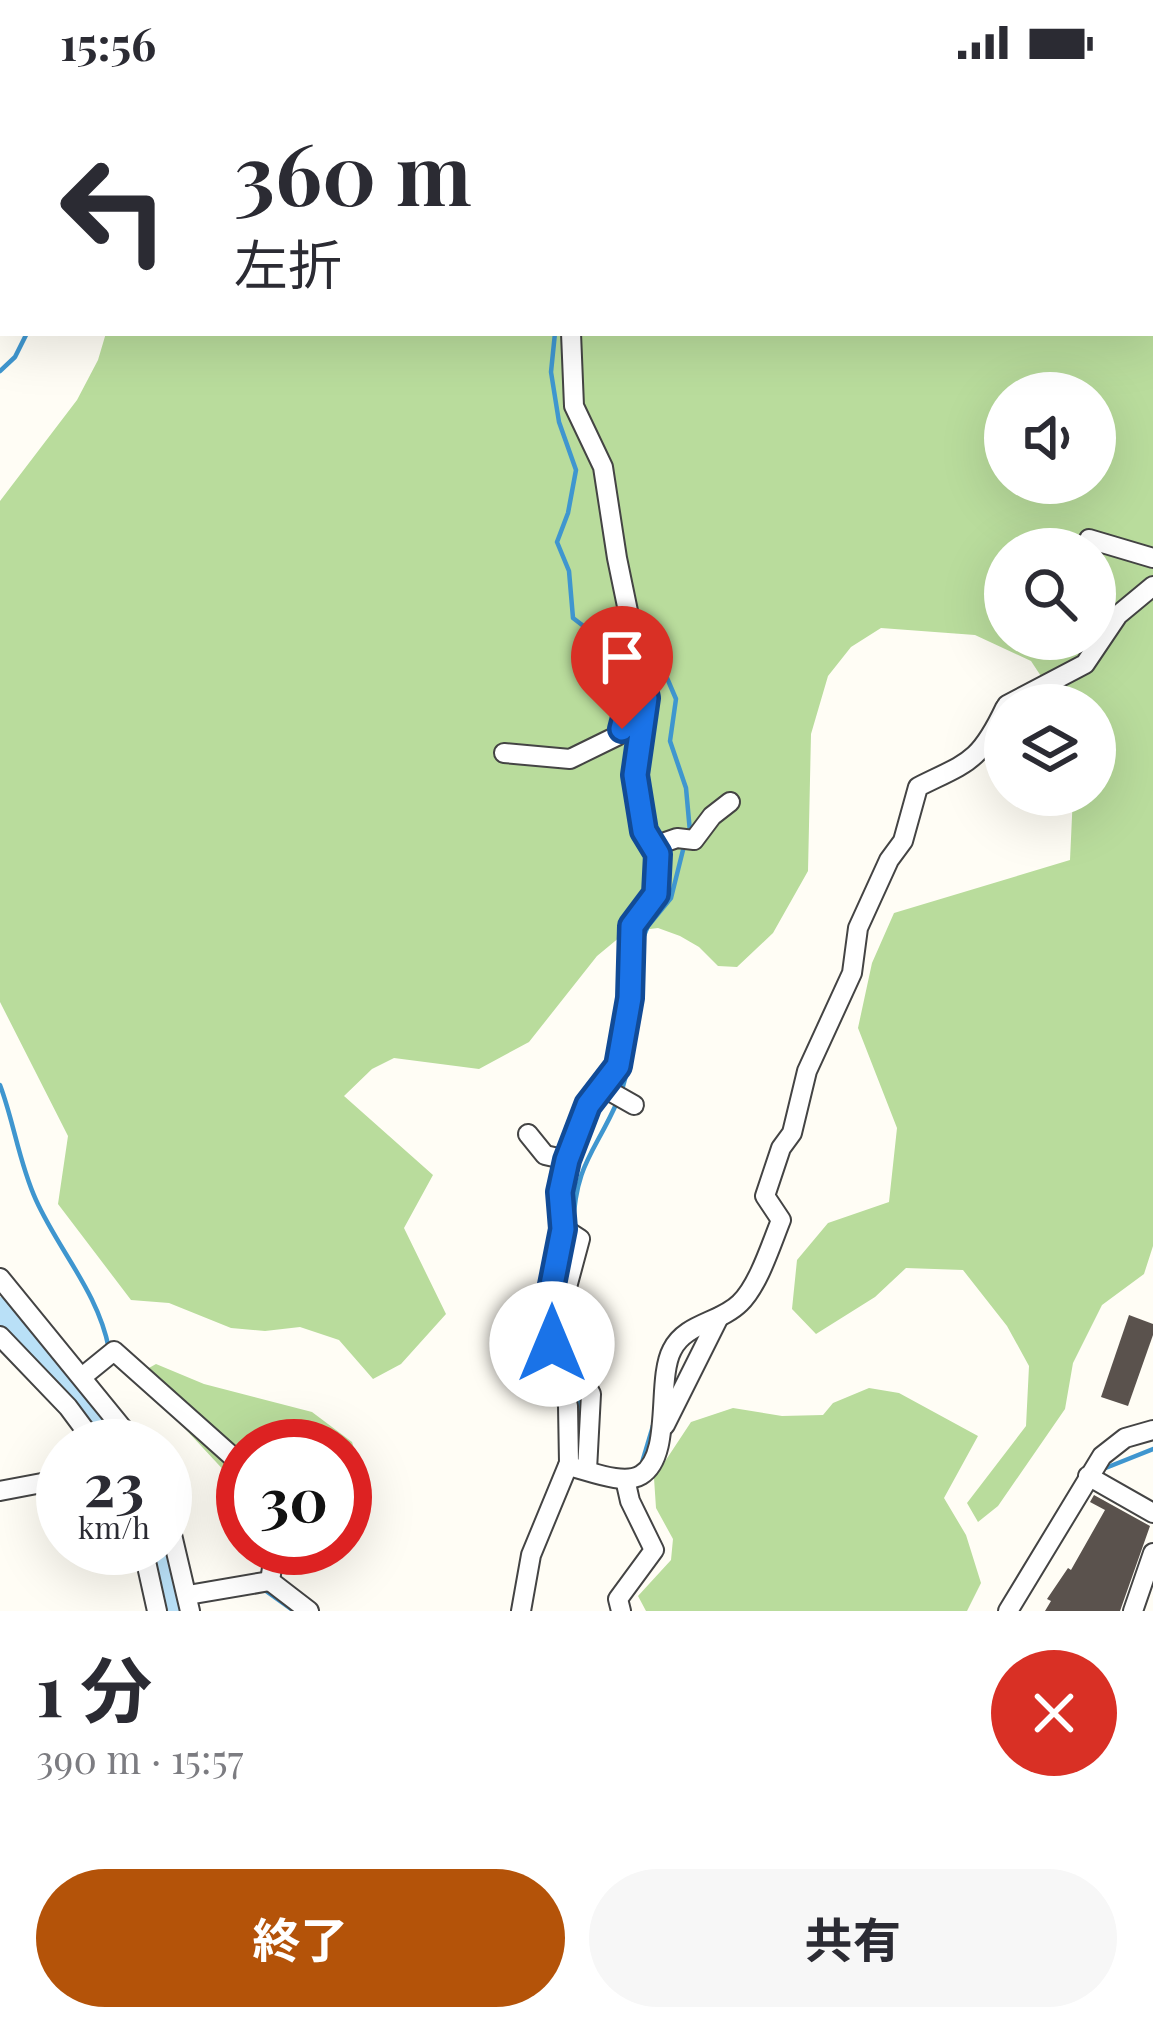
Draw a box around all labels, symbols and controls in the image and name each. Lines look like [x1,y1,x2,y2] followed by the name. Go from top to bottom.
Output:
[60,12,156,72] text: 15:56
[234,115,472,227] text: 360 m
[36,132,192,288] icon: left
[234,227,342,299] text: 左折
[984,372,1116,816] map controls
[984,372,1116,504] button: sound
[984,528,1116,660] button: search
[571,606,673,729] pin
[589,624,655,690] icon: arrive
[984,684,1116,816] button: layers
[489,1281,615,1407] position arrow
[216,1419,372,1575] speed limit sign: 30
[84,1442,144,1522] text: 23
[78,1507,150,1547] text: km/h
[36,1639,152,1735] text: 1 分
[991,1650,1117,1776] button: close
[36,1732,243,1784] text: 390 m · 15:57
[36,1869,565,2007] button: 終了
[589,1869,1117,2007] button: 共有

